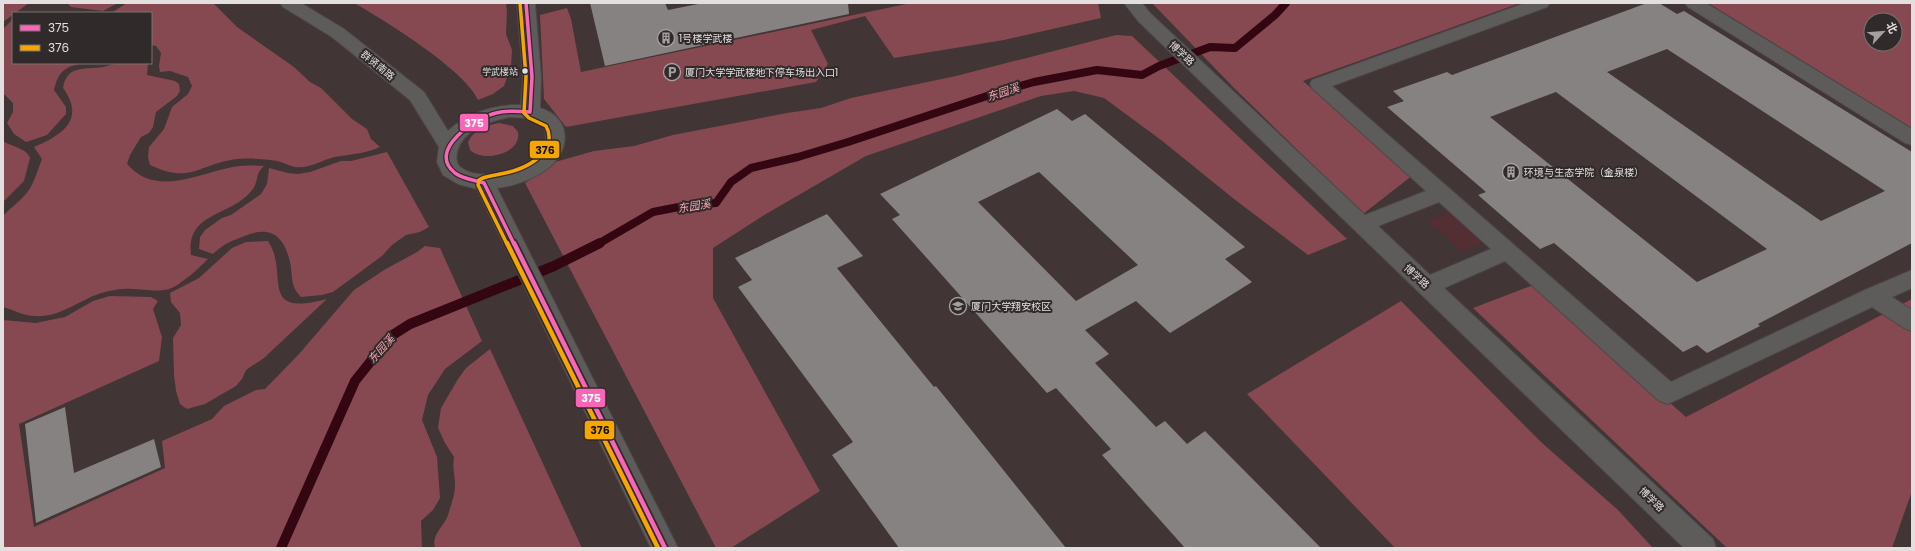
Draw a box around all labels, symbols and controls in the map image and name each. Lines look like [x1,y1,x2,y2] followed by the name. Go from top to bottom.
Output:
[12,12,152,64] legend
[1863,12,1903,52] north arrow
[48,19,69,36] text: 375
[1882,19,1902,36] text: 北
[656,28,676,48] building icon: 1号楼学武楼
[679,31,732,46] place label: 1号楼学武楼
[1166,38,1198,69] street label: 博学路
[48,39,69,56] text: 376
[357,47,398,84] street label: 群贤南路
[662,62,682,82] parking icon: 厦门大学学武楼地下停车场出入口1
[685,65,838,80] place label: 厦门大学学武楼地下停车场出入口1
[482,66,518,78] place label: 学武楼站
[520,66,530,76] marker: 学武楼站
[985,79,1022,105] water label: 东园溪
[459,113,489,132] line badge: 375
[464,115,484,131] text: 375
[529,140,560,159] line badge: 376
[535,142,555,158] text: 376
[1501,162,1521,182] building icon: 环境与生态学院（金泉楼）
[1524,165,1644,180] place label: 环境与生态学院（金泉楼）
[676,195,713,216] water label: 东园溪
[1401,261,1433,292] street label: 博学路
[948,296,968,316] school or university icon: 厦门大学翔安校区
[971,299,1051,314] place label: 厦门大学翔安校区
[364,331,399,367] water label: 东园溪
[575,388,606,408] line badge: 375
[581,390,601,406] text: 375
[584,420,615,440] line badge: 376
[590,422,610,438] text: 376
[1636,484,1668,515] street label: 博学路

